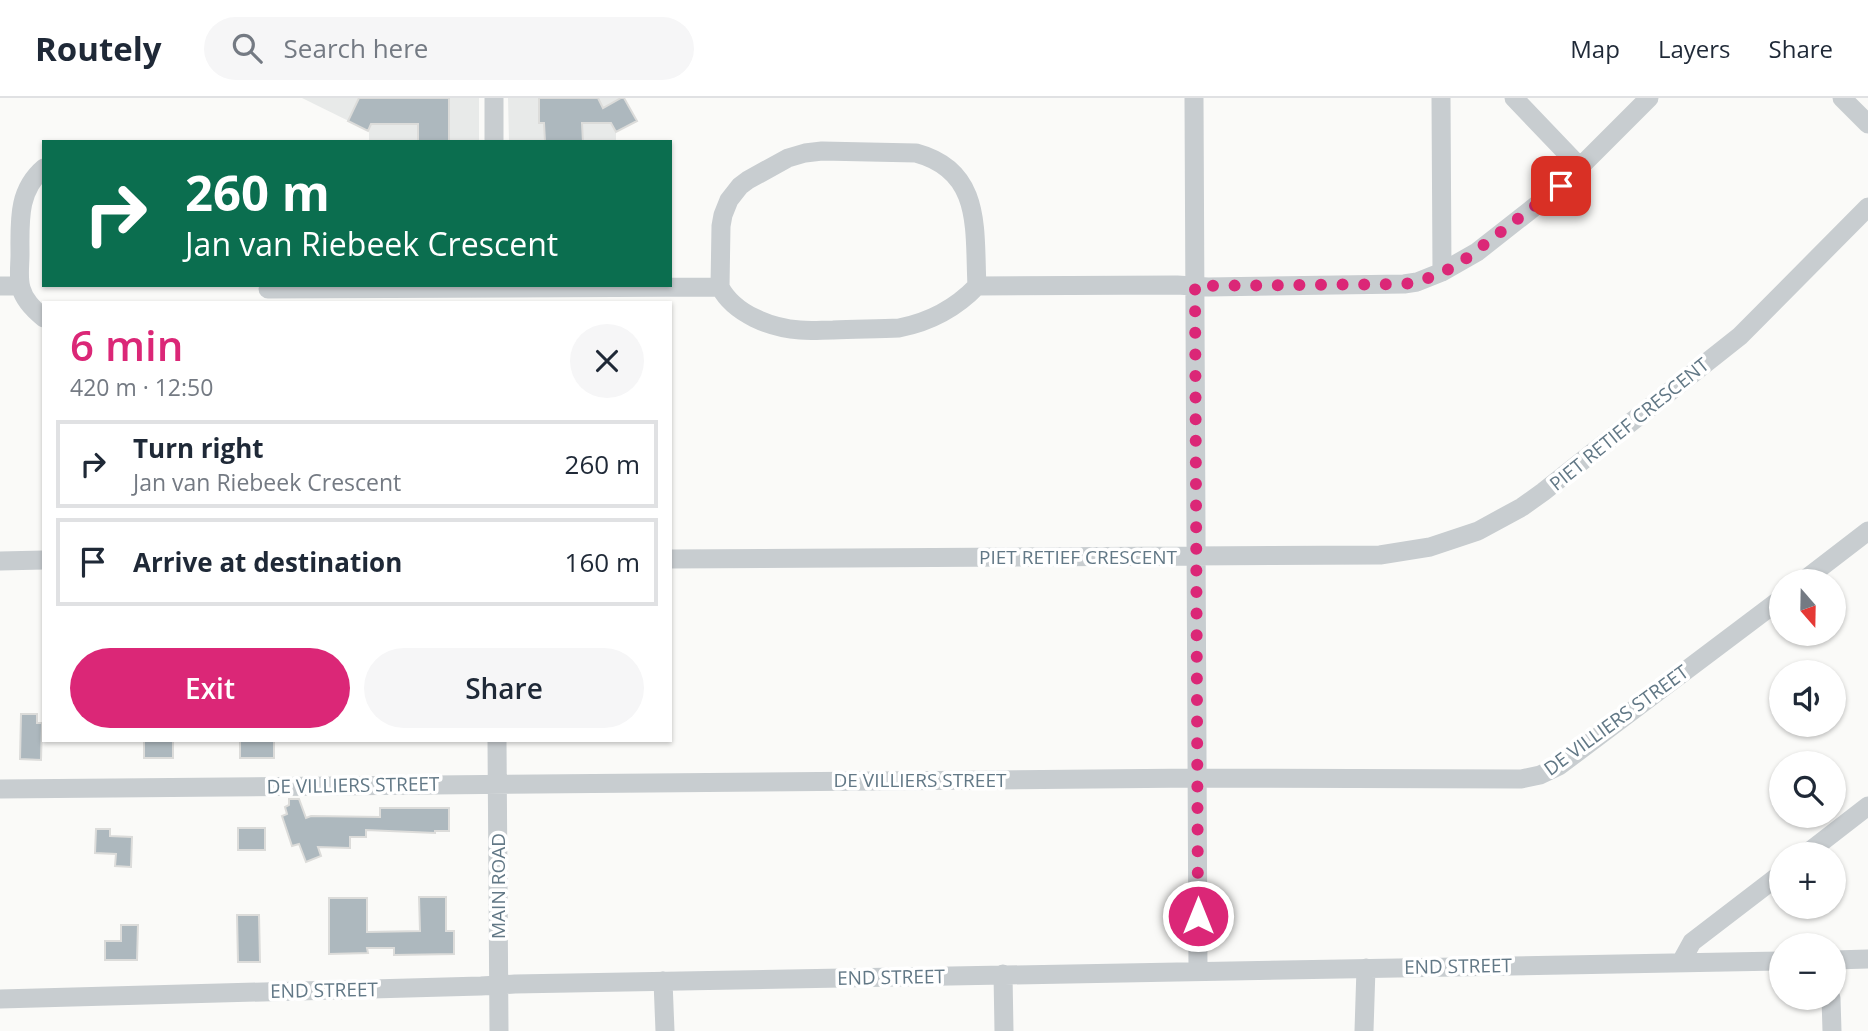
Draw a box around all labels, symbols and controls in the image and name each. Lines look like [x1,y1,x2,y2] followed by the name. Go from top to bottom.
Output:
[204,17,694,80] search box
[35,26,162,71] text: Routely
[228,29,266,67] icon: search
[284,30,428,66] text: Search here
[1570,32,1620,65] text: Map
[1658,32,1731,65] text: Layers
[1769,32,1833,65] text: Share
[1531,156,1591,216] pin
[185,159,330,225] text: 260 m
[1542,167,1580,205] icon: arrive
[70,168,161,259] icon: right
[185,222,558,265] text: Jan van Riebeek Crescent
[70,316,183,373] text: 6 min
[570,324,644,398] button: close
[1544,351,1715,496] street label: PIET RETIEF CRESCENT
[70,371,213,403] text: 420 m · 12:50
[133,430,264,466] text: Turn right
[74,445,112,483] icon: right
[565,446,640,482] text: 260 m
[133,466,401,498] text: Jan van Riebeek Crescent
[74,543,112,581] icon: arrive
[133,544,402,580] text: Arrive at destination
[565,544,640,580] text: 160 m
[979,544,1178,570] street label: PIET RETIEF CRESCENT
[1769,569,1846,646] north arrow
[1769,569,1846,1010] map controls
[70,648,350,728] button: Exit
[364,648,644,728] button: Share
[1538,658,1694,781] street label: DE VILLIERS STREET
[1769,660,1846,737] button: sound
[1769,751,1846,828] button: search
[834,767,1007,793] street label: DE VILLIERS STREET
[266,770,440,800] street label: DE VILLIERS STREET
[485,833,511,939] street label: MAIN ROAD
[1769,842,1846,919] button: +
[1161,879,1235,953] position arrow
[1769,933,1846,1010] button: −
[1404,952,1513,980] street label: END STREET
[837,963,946,991] street label: END STREET
[270,976,379,1004] street label: END STREET

